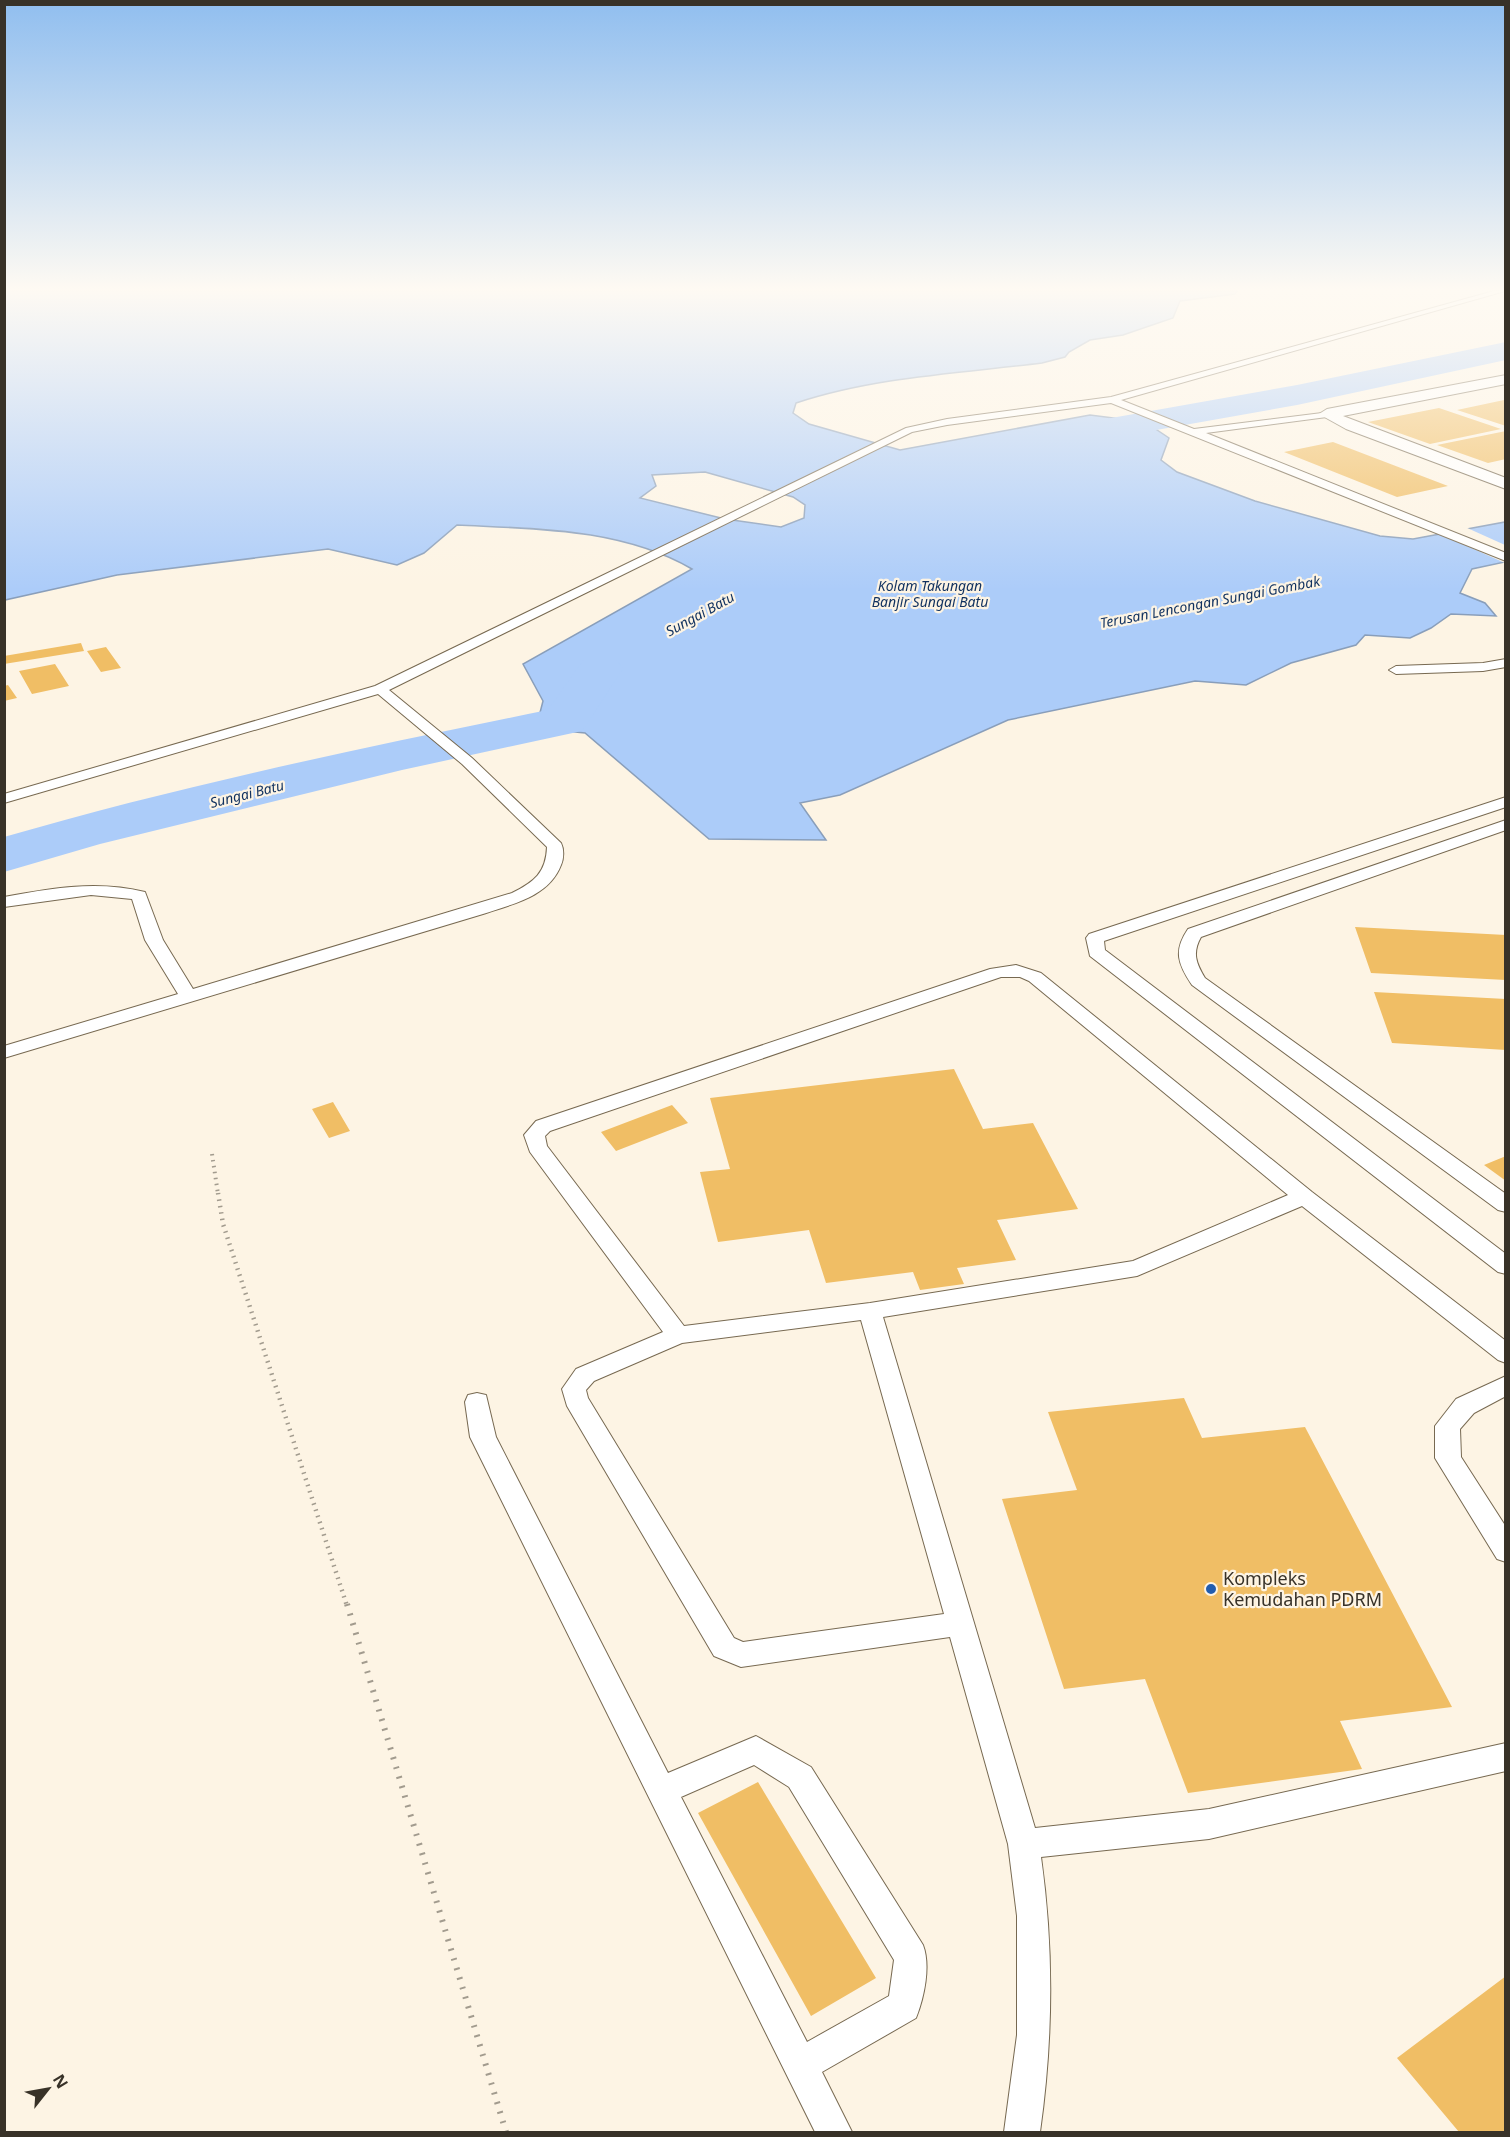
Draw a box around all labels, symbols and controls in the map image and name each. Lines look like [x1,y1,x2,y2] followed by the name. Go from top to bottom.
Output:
[1098,571,1322,632] water label: Terusan Lencongan Sungai Gombak
[872,576,988,611] water label: Kolam Takungan Banjir Sungai Batu
[662,587,737,640] water label: Sungai Batu
[208,775,286,812] water label: Sungai Batu
[1223,1566,1382,1611] place label: Kompleks Kemudahan PDRM
[1204,1582,1218,1596] marker: Kompleks Kemudahan PDRM
[18,2059,78,2119] north arrow
[48,2070,74,2093] text: N

